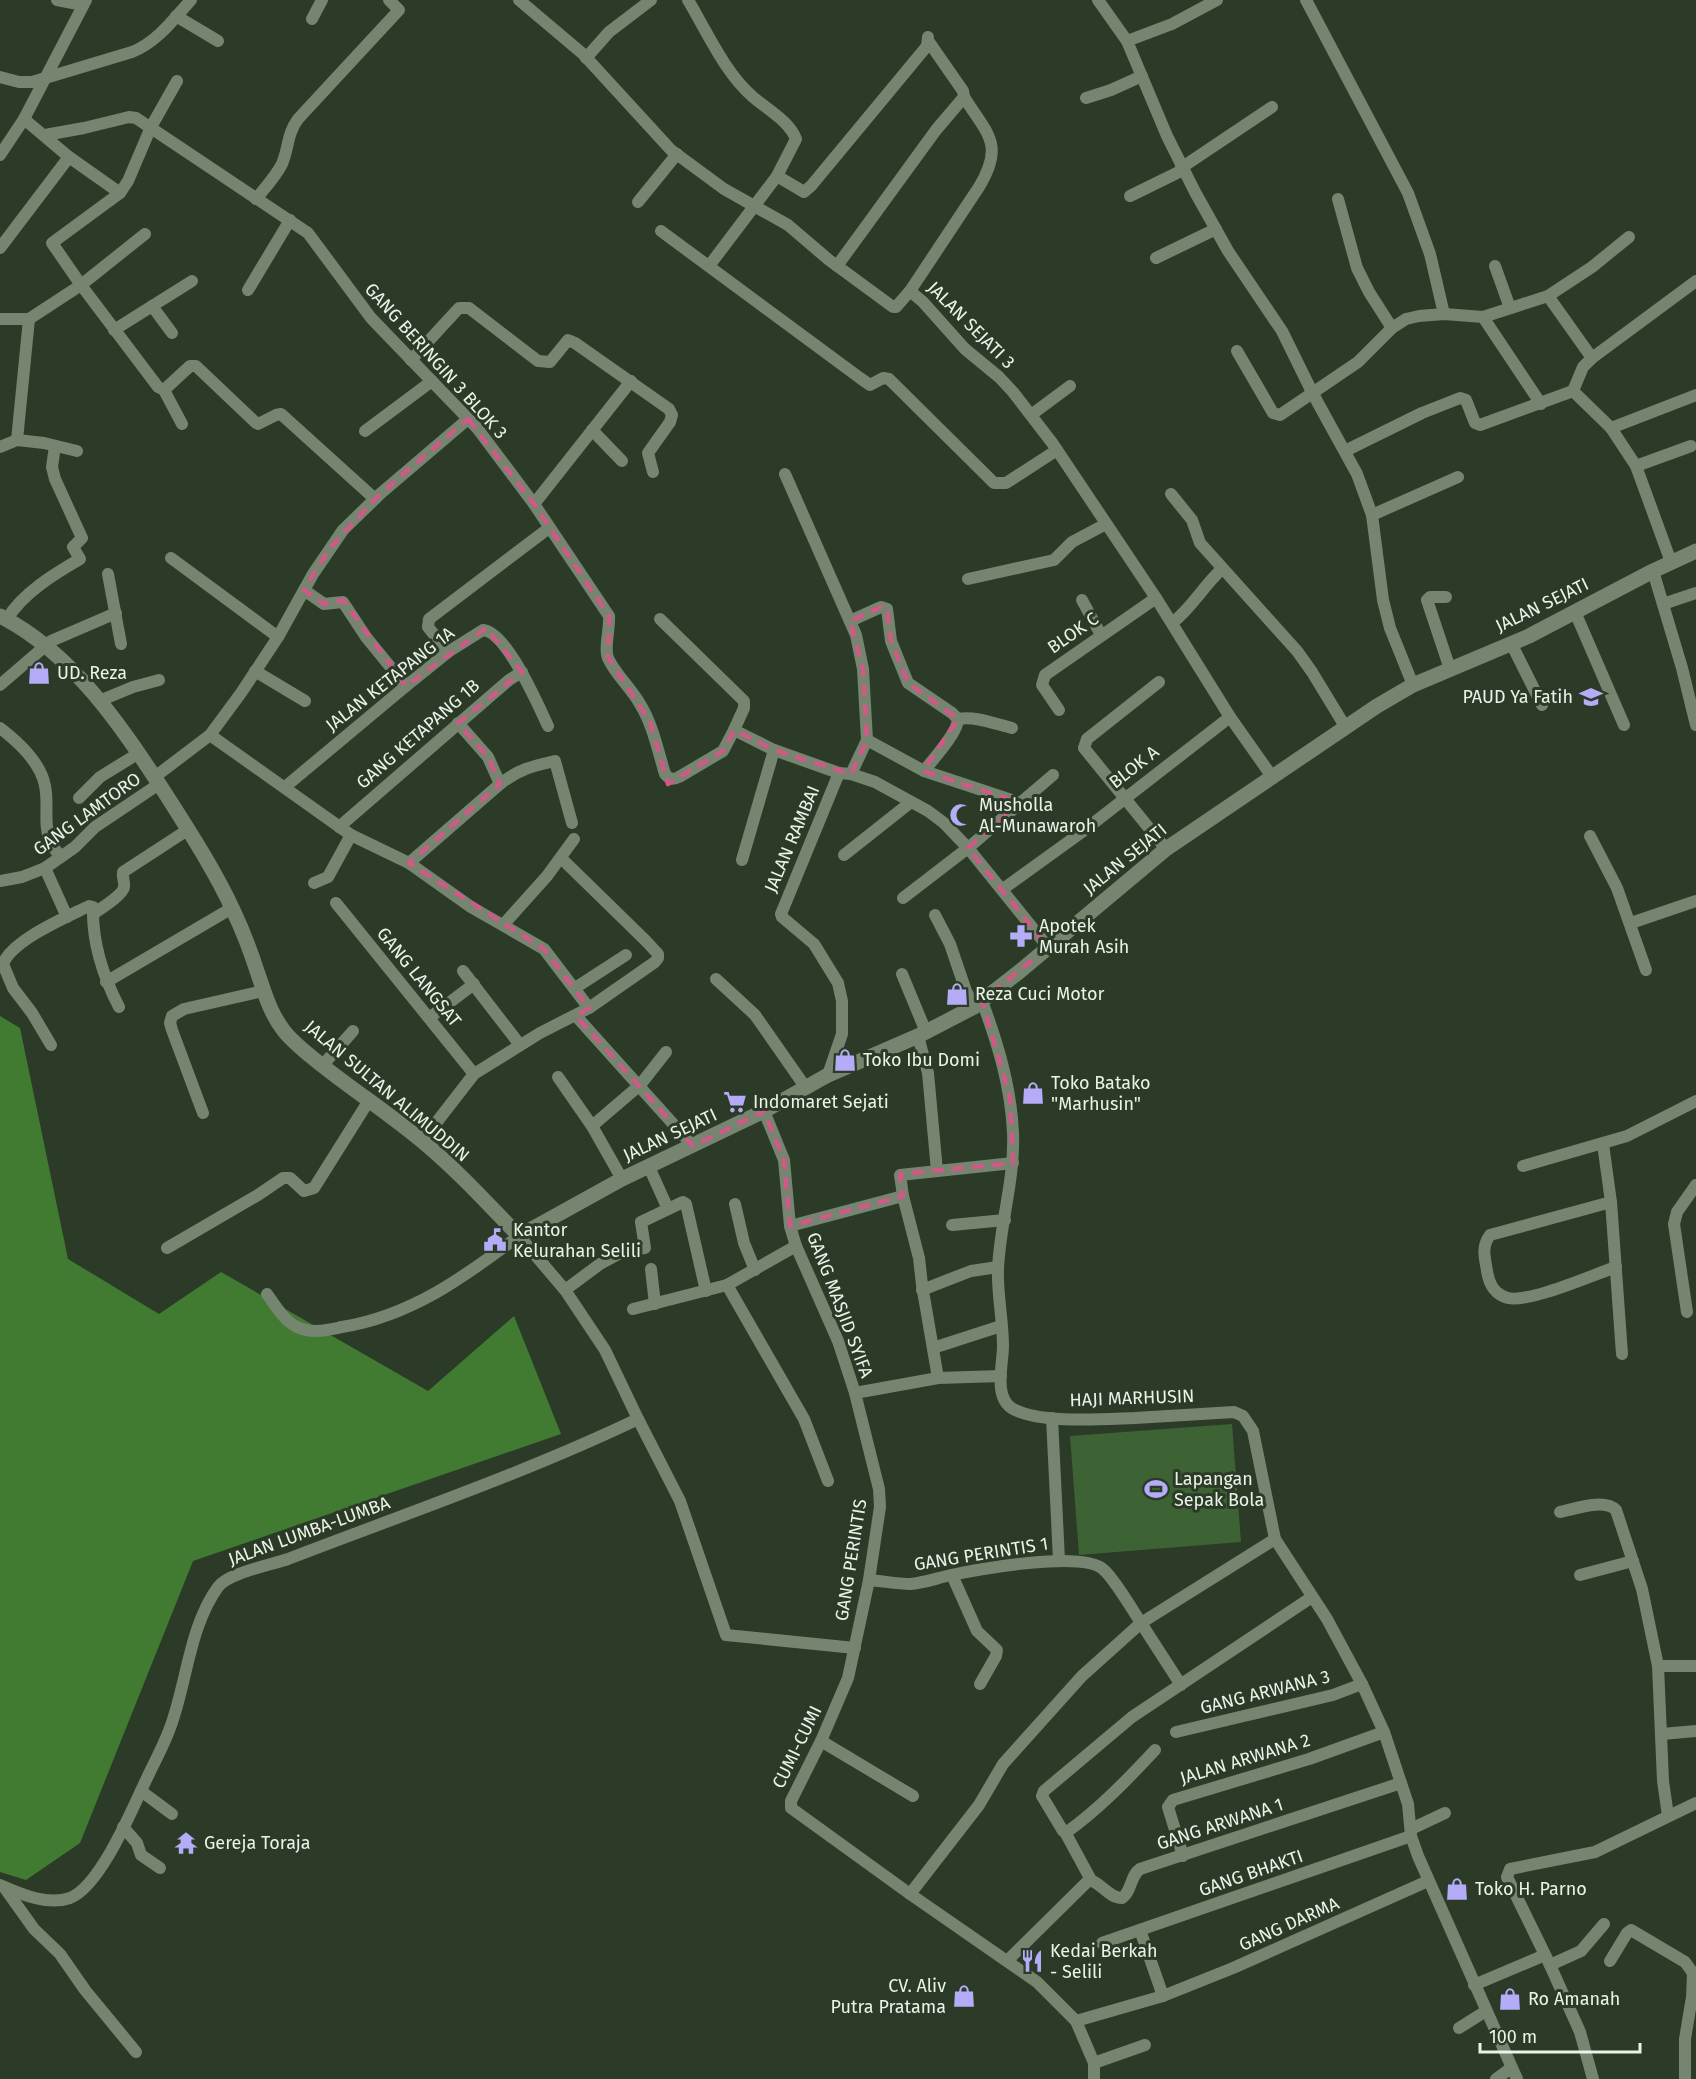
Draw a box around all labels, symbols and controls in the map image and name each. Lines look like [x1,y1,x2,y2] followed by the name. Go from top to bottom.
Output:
[923,277,1019,373] street label: JALAN SEJATI 3
[360,278,512,444] street label: GANG BERINGIN 3 BLOK 3
[1492,573,1592,637] street label: JALAN SEJATI
[1043,608,1103,658] street label: BLOK C
[321,621,459,736] street label: JALAN KETAPANG 1A
[26,660,52,686] shop icon: UD. Reza
[57,662,127,684] place label: UD. Reza
[352,675,484,793] street label: GANG KETAPANG 1B
[1578,684,1604,710] school or university icon: PAUD Ya Fatih
[1462,686,1573,708] place label: PAUD Ya Fatih
[1105,740,1164,793] street label: BLOK A
[29,768,145,860] street label: GANG LAMTORO
[760,782,824,896] street label: JALAN RAMBAI
[979,794,1096,837] place label: Musholla Al-Munawaroh
[948,802,974,828] mosque icon: Musholla Al-Munawaroh
[1079,819,1171,899] street label: JALAN SEJATI
[1039,915,1129,958] place label: Apotek Murah Asih
[372,923,466,1032] street label: GANG LANGSAT
[1008,923,1034,949] pharmacy icon: Apotek Murah Asih
[944,981,970,1007] shop icon: Reza Cuci Motor
[975,983,1104,1005] place label: Reza Cuci Motor
[300,1016,474,1166] street label: JALAN SULTAN ALIMUDDIN
[832,1047,858,1073] shop icon: Toko Ibu Domi
[863,1049,980,1071] place label: Toko Ibu Domi
[1051,1072,1151,1115] place label: Toko Batako "Marhusin"
[1020,1080,1046,1106] shop icon: Toko Batako "Marhusin"
[722,1089,748,1115] supermarket icon: Indomaret Sejati
[753,1091,889,1113] place label: Indomaret Sejati
[620,1104,720,1166] street label: JALAN SEJATI
[513,1219,641,1262] place label: Kantor Kelurahan Selili
[482,1227,508,1253] public building icon: Kantor Kelurahan Selili
[802,1229,878,1382] street label: GANG MASJID SYIFA
[1069,1385,1195,1411] street label: HAJI MARHUSIN
[1174,1468,1264,1511] place label: Lapangan Sepak Bola
[1143,1476,1169,1502] sports icon: Lapangan Sepak Bola
[225,1491,393,1570] street label: JALAN LUMBA-LUMBA
[831,1497,872,1623] street label: GANG PERINTIS
[912,1533,1050,1575] street label: GANG PERINTIS 1
[1198,1665,1332,1719] street label: GANG ARWANA 3
[767,1702,827,1792] street label: CUMI-CUMI
[1177,1729,1313,1789] street label: JALAN ARWANA 2
[1154,1793,1286,1855] street label: GANG ARWANA 1
[173,1830,199,1856] temple icon: Gereja Toraja
[204,1832,311,1854] place label: Gereja Toraja
[1196,1845,1306,1901] street label: GANG BHAKTI
[1444,1876,1470,1902] shop icon: Toko H. Parno
[1475,1878,1587,1900] place label: Toko H. Parno
[1236,1892,1343,1956] street label: GANG DARMA
[1050,1940,1158,1983] place label: Kedai Berkah - Selili
[1019,1948,1045,1974] restaurant icon: Kedai Berkah - Selili
[831,1975,946,2018] place label: CV. Aliv Putra Pratama
[951,1983,977,2009] shop icon: CV. Aliv Putra Pratama
[1497,1986,1523,2012] shop icon: Ro Amanah
[1528,1988,1620,2010] place label: Ro Amanah
[1480,2016,1640,2054] scale bar
[1489,2026,1537,2048] text: 100 m

